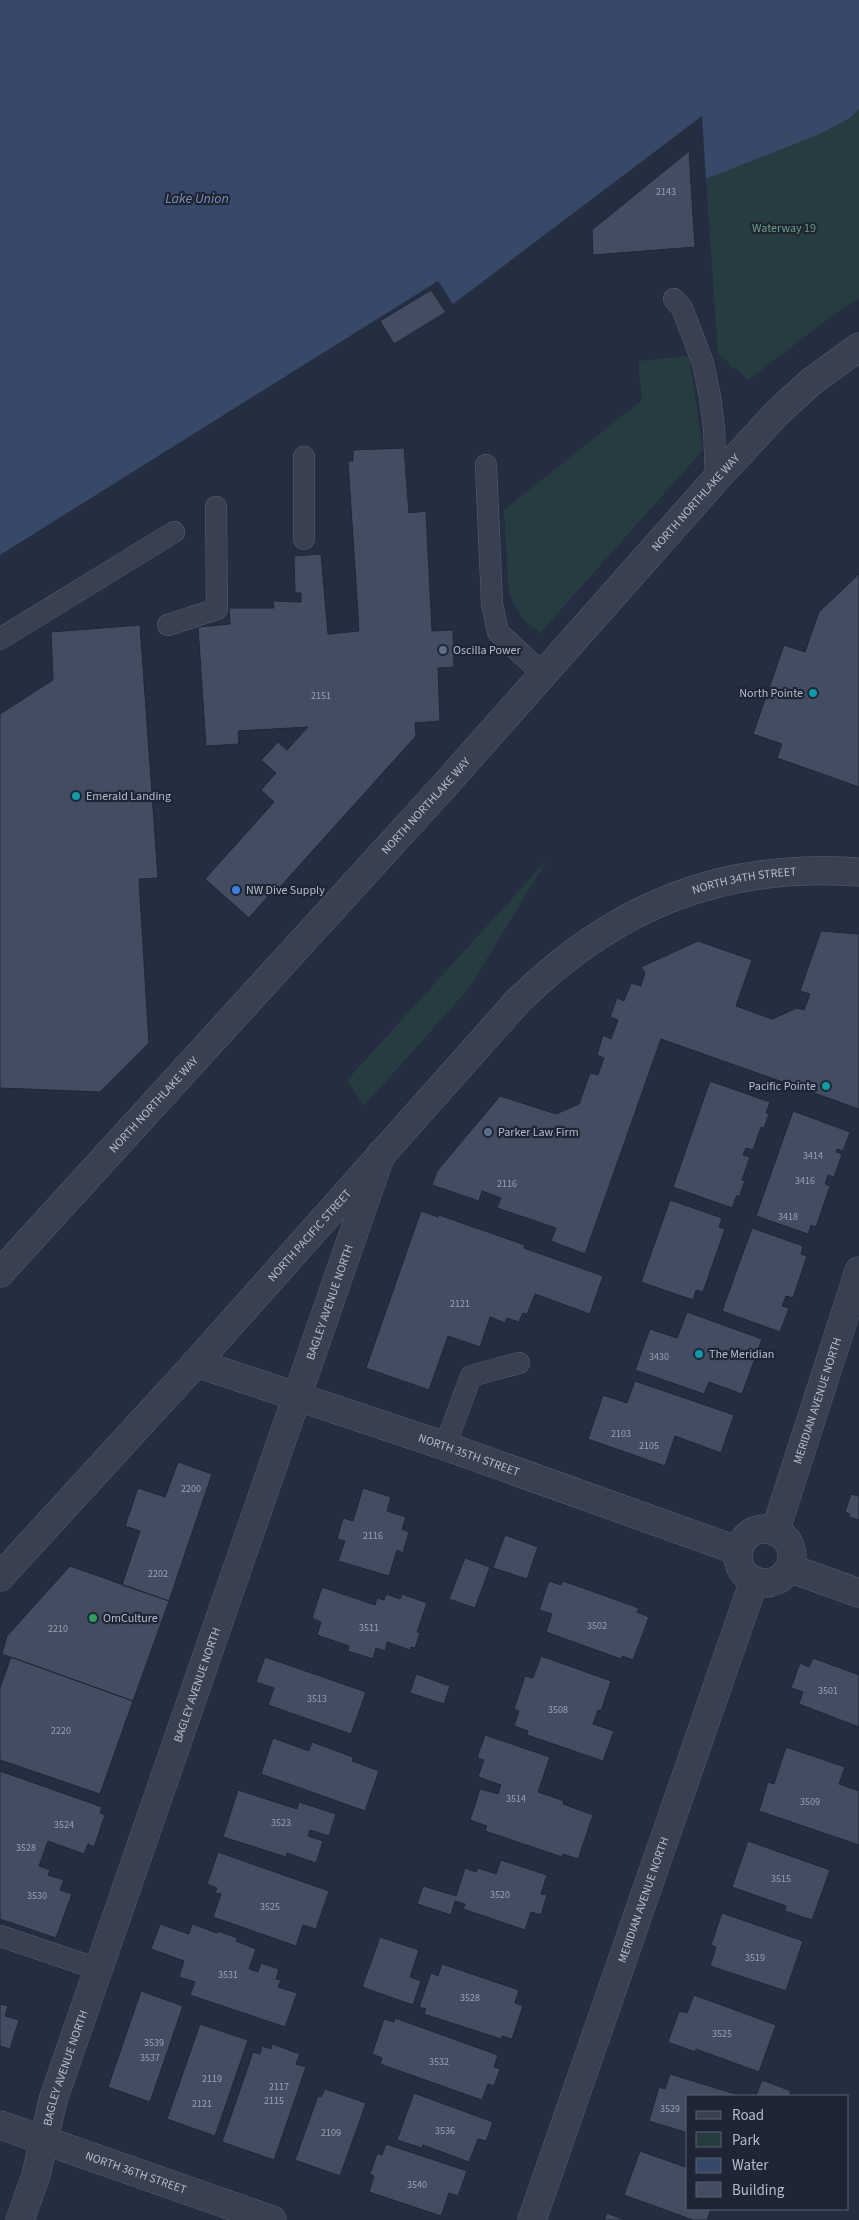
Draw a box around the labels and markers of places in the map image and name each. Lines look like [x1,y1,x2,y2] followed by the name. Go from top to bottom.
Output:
[453,642,521,659] place label: Oscilla Power
[437,644,449,656] marker: Oscilla Power
[739,685,803,702] place label: North Pointe
[807,687,819,699] marker: North Pointe
[86,788,171,805] place label: Emerald Landing
[70,790,82,802] marker: Emerald Landing
[246,882,325,899] place label: NW Dive Supply
[230,884,242,896] marker: NW Dive Supply
[749,1078,816,1095] place label: Pacific Pointe
[820,1080,832,1092] marker: Pacific Pointe
[498,1124,579,1141] place label: Parker Law Firm
[482,1126,494,1138] marker: Parker Law Firm
[709,1346,774,1363] place label: The Meridian
[693,1348,705,1360] marker: The Meridian
[103,1610,158,1627] place label: OmCulture
[87,1612,99,1624] marker: OmCulture

